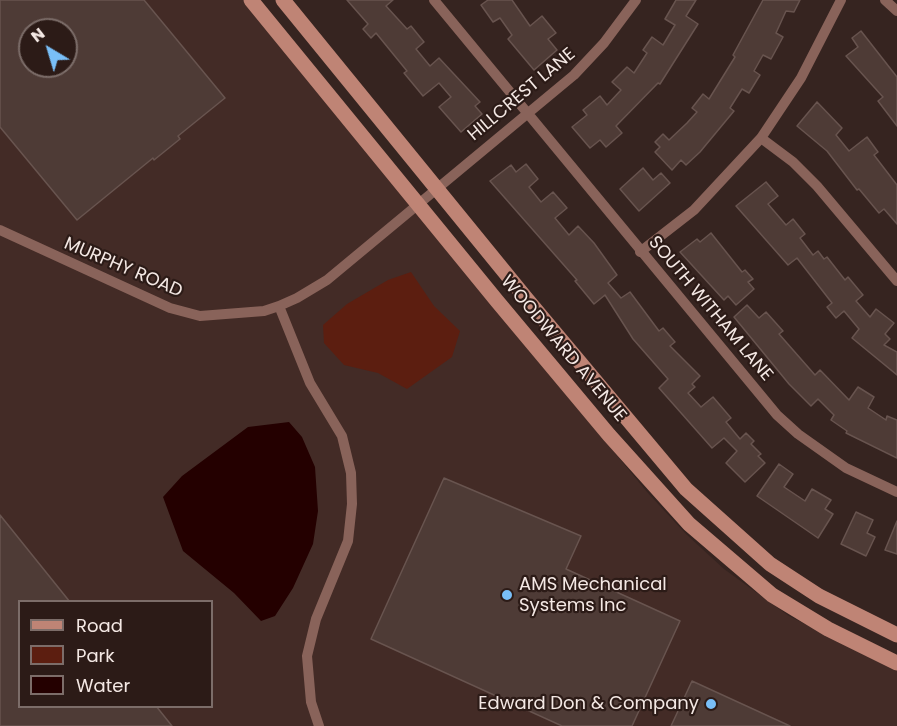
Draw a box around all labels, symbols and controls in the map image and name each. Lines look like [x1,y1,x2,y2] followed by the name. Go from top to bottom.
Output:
[18,18,78,78] north arrow
[26,22,50,48] text: N
[464,44,580,146] street label: HILLCREST LANE
[643,232,777,386] street label: SOUTH WITHAM LANE
[60,233,186,303] street label: MURPHY ROAD
[495,271,631,427] street label: WOODWARD AVENUE
[519,574,667,616] place label: AMS Mechanical Systems Inc
[500,588,514,602] marker: AMS Mechanical Systems Inc
[18,600,213,708] legend
[76,613,123,638] text: Road
[76,643,115,668] text: Park
[76,673,130,698] text: Water
[478,693,699,715] place label: Edward Don & Company
[704,697,718,711] marker: Edward Don & Company

